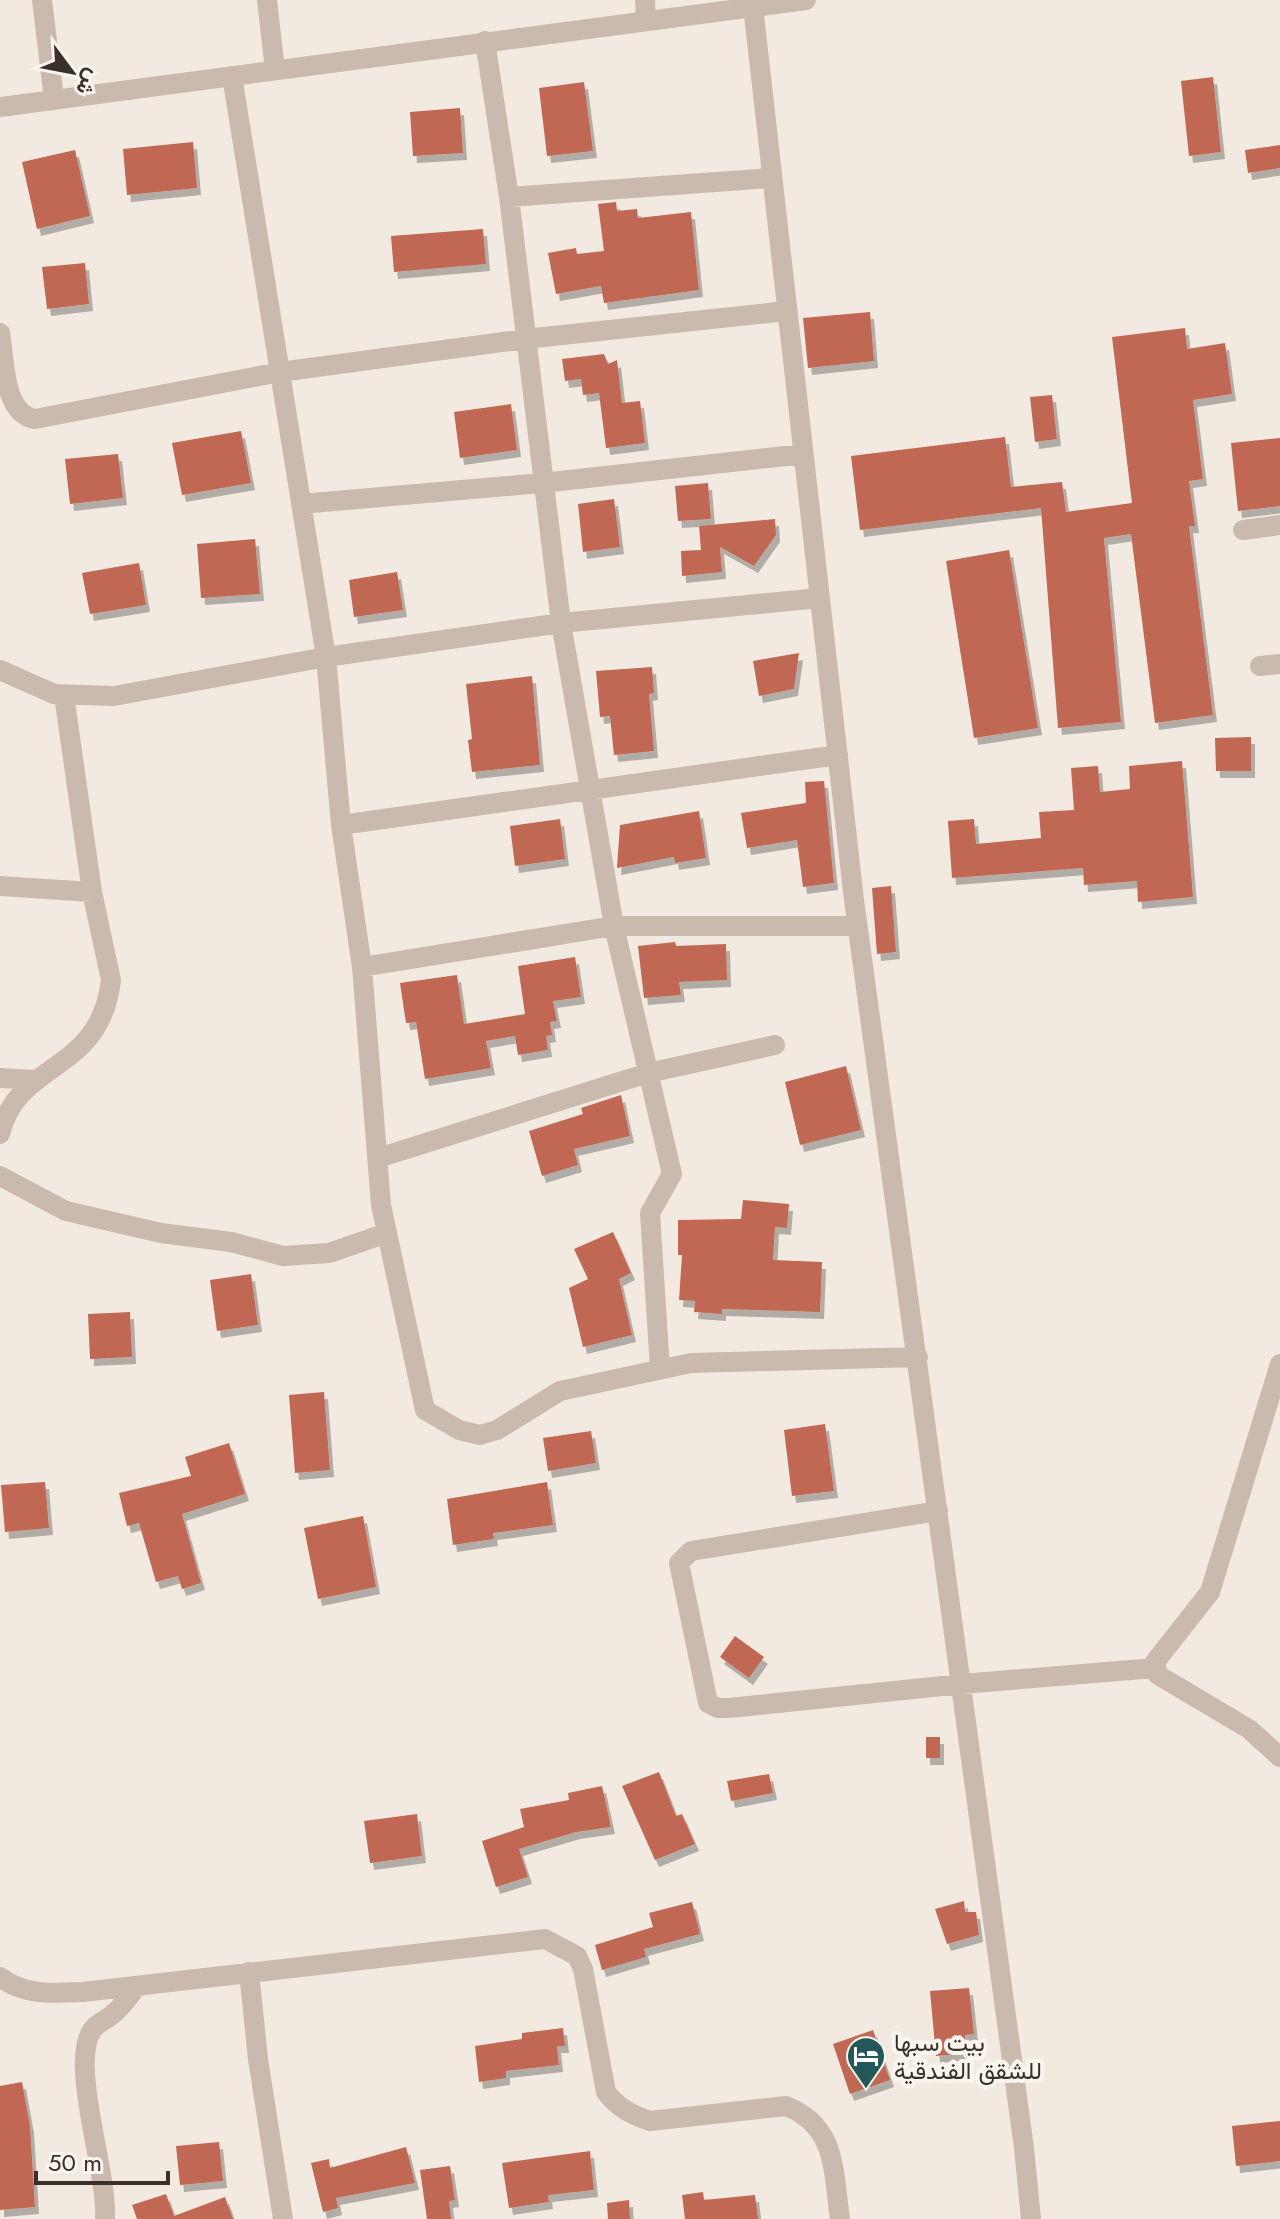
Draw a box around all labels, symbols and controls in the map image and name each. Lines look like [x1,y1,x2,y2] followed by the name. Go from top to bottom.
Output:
[32,32,112,112] north arrow
[68,63,110,102] text: ش
[894,2025,1042,2088] place label: بيت سبها للشقق الفندقية
[845,2035,887,2090] hotel icon: بيت سبها للشقق الفندقية
[36,2135,168,2185] scale bar
[48,2145,102,2180] text: 50 m

